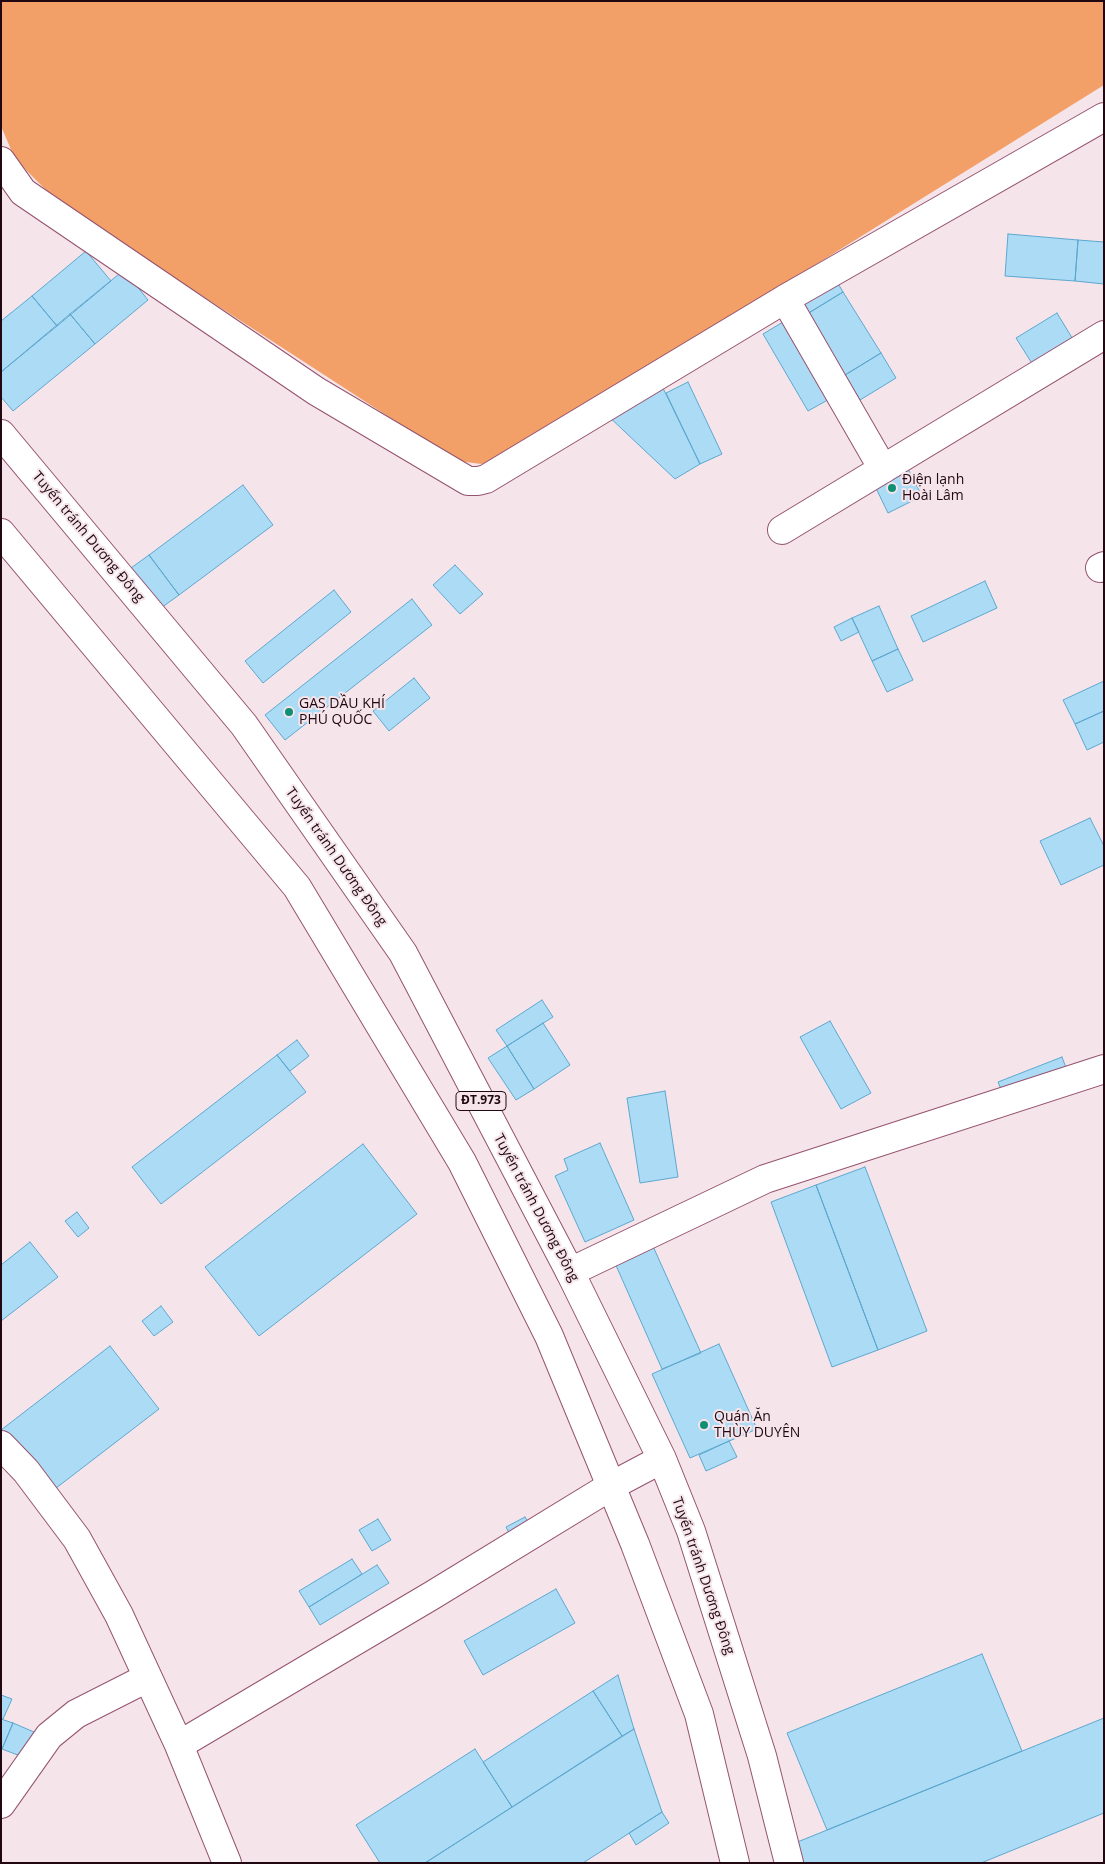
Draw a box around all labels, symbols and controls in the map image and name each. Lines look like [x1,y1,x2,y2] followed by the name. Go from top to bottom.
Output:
[28,468,148,606] street label: Tuyến tránh Dương Đông
[902,472,964,504] place label: Điện lạnh Hoài Lâm
[886,482,898,494] marker: Điện lạnh Hoài Lâm
[299,696,385,729] place label: GAS DẦU KHÍ PHÚ QUỐC
[283,706,295,718] marker: GAS DẦU KHÍ PHÚ QUỐC
[282,784,390,930] street label: Tuyến tránh Dương Đông
[456,1092,506,1110] road number: ĐT.973
[490,1131,582,1285] street label: Tuyến tránh Dương Đông
[714,1409,800,1441] place label: Quán Ăn THÙY DUYÊN
[698,1419,710,1431] marker: Quán Ăn THÙY DUYÊN
[668,1495,738,1657] street label: Tuyến tránh Dương Đông

